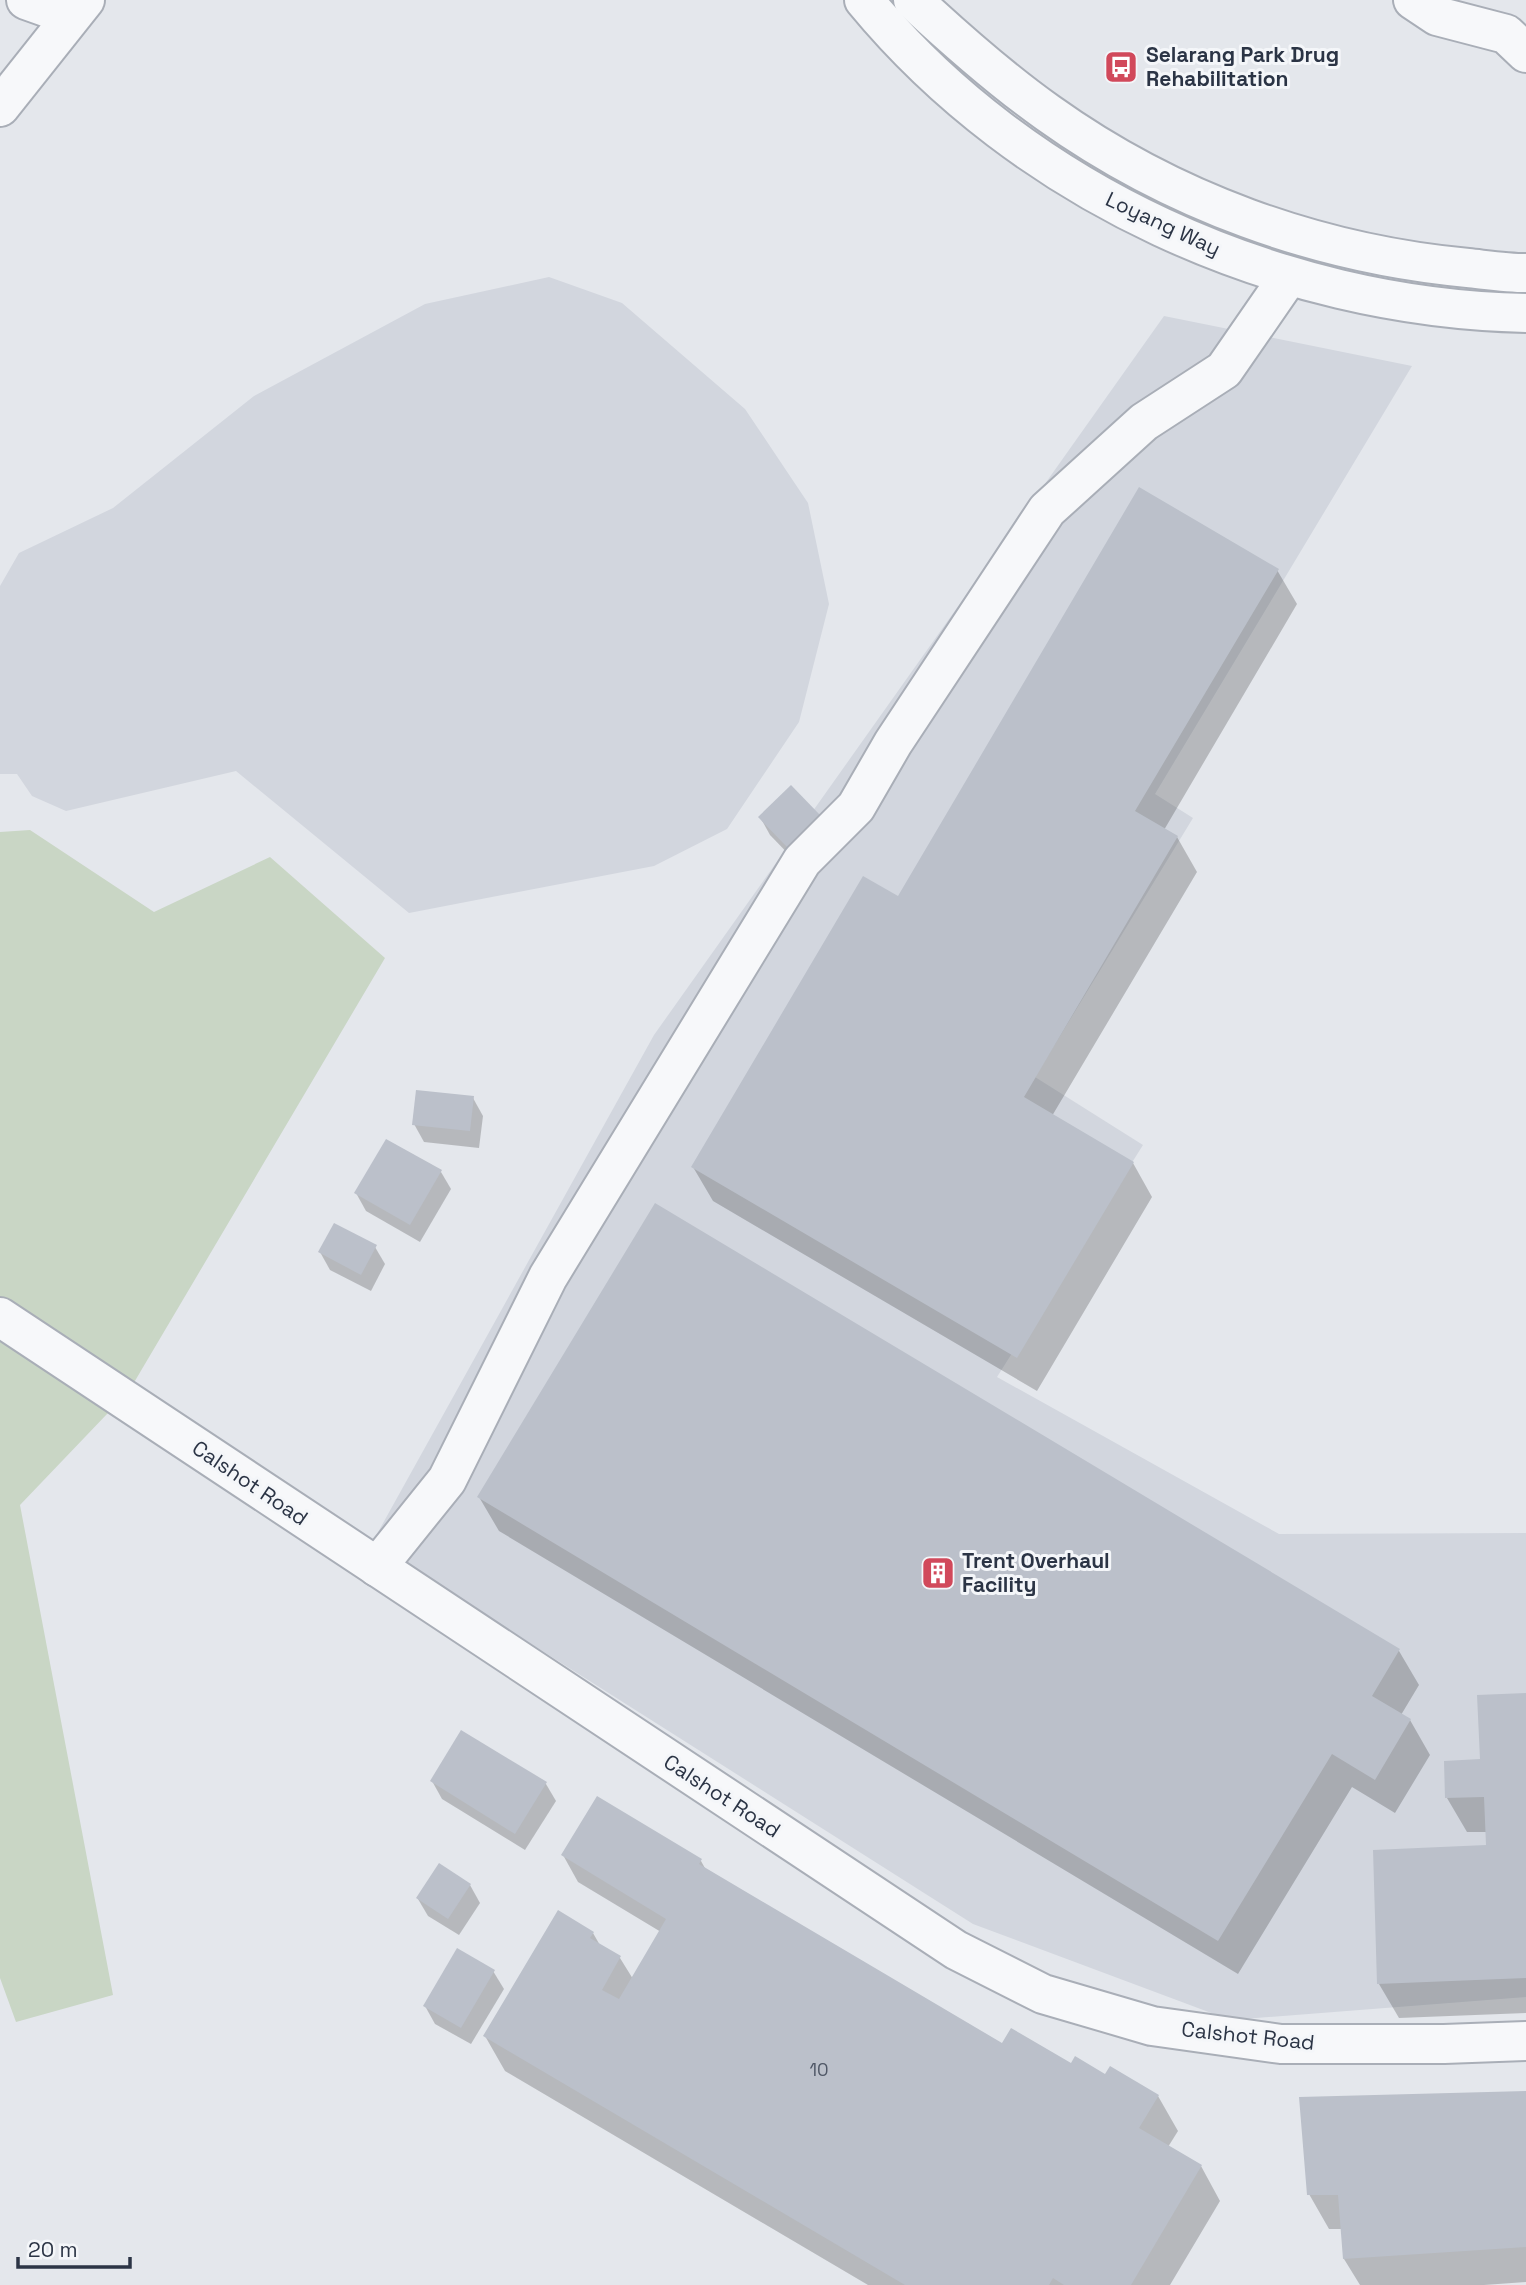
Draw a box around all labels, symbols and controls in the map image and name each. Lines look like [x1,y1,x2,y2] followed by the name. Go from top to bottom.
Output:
[1146,41,1339,92] place label: Selarang Park Drug Rehabilitation
[1102,48,1140,86] bus stop icon: Selarang Park Drug Rehabilitation
[1101,185,1225,262] street label: Loyang Way
[187,1434,313,1531] street label: Calshot Road
[962,1547,1110,1598] place label: Trent Overhaul Facility
[919,1554,957,1592] building icon: Trent Overhaul Facility
[659,1748,786,1843] street label: Calshot Road
[1180,2015,1316,2056] street label: Calshot Road
[809,2058,829,2081] house number: 10
[18,2226,130,2270] scale bar
[28,2236,78,2263] text: 20 m

